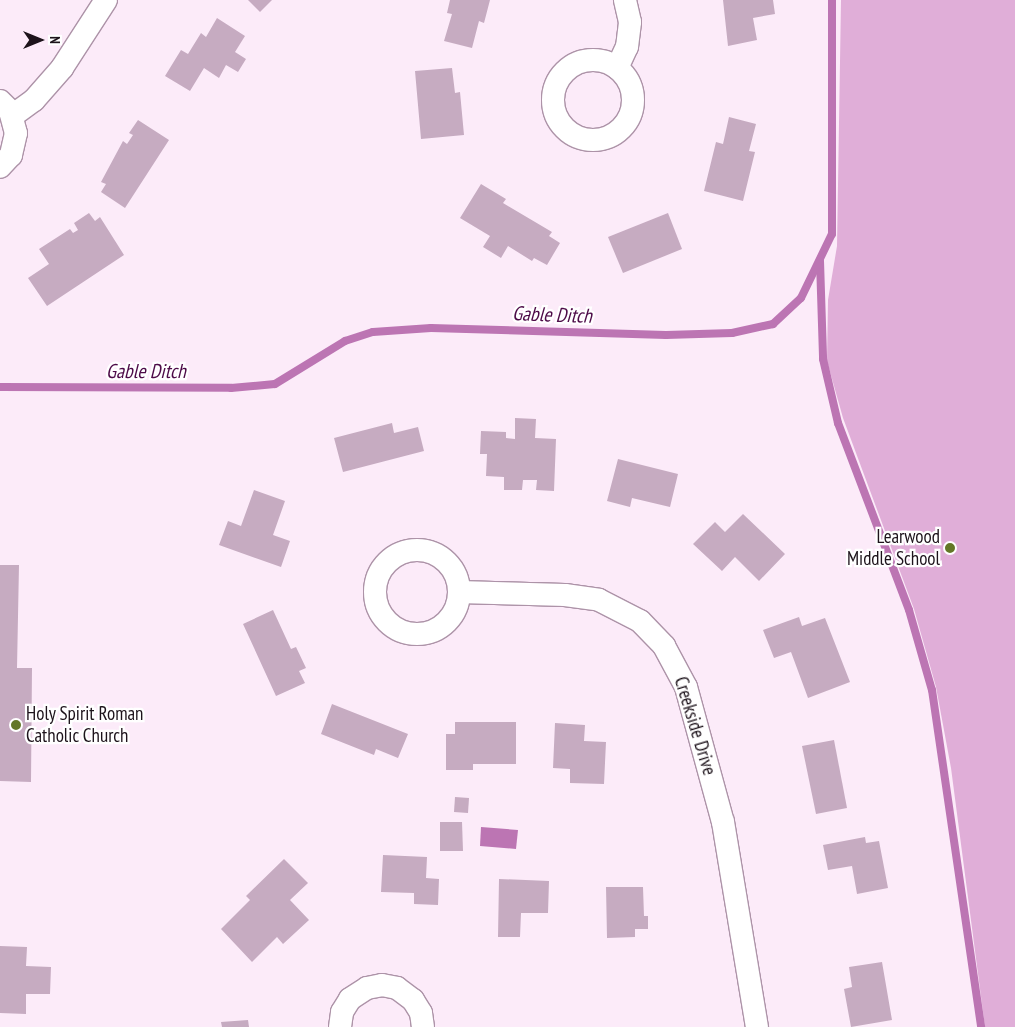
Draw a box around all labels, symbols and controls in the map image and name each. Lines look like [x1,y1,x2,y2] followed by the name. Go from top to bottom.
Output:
[15,15,65,65] north arrow
[46,36,64,44] text: N
[512,302,592,328] water label: Gable Ditch
[106,359,186,383] water label: Gable Ditch
[847,526,940,570] place label: Learwood Middle School
[944,542,956,554] marker: Learwood Middle School
[669,674,721,778] street label: Creekside Drive
[26,703,144,747] place label: Holy Spirit Roman Catholic Church
[10,719,22,731] marker: Holy Spirit Roman Catholic Church

